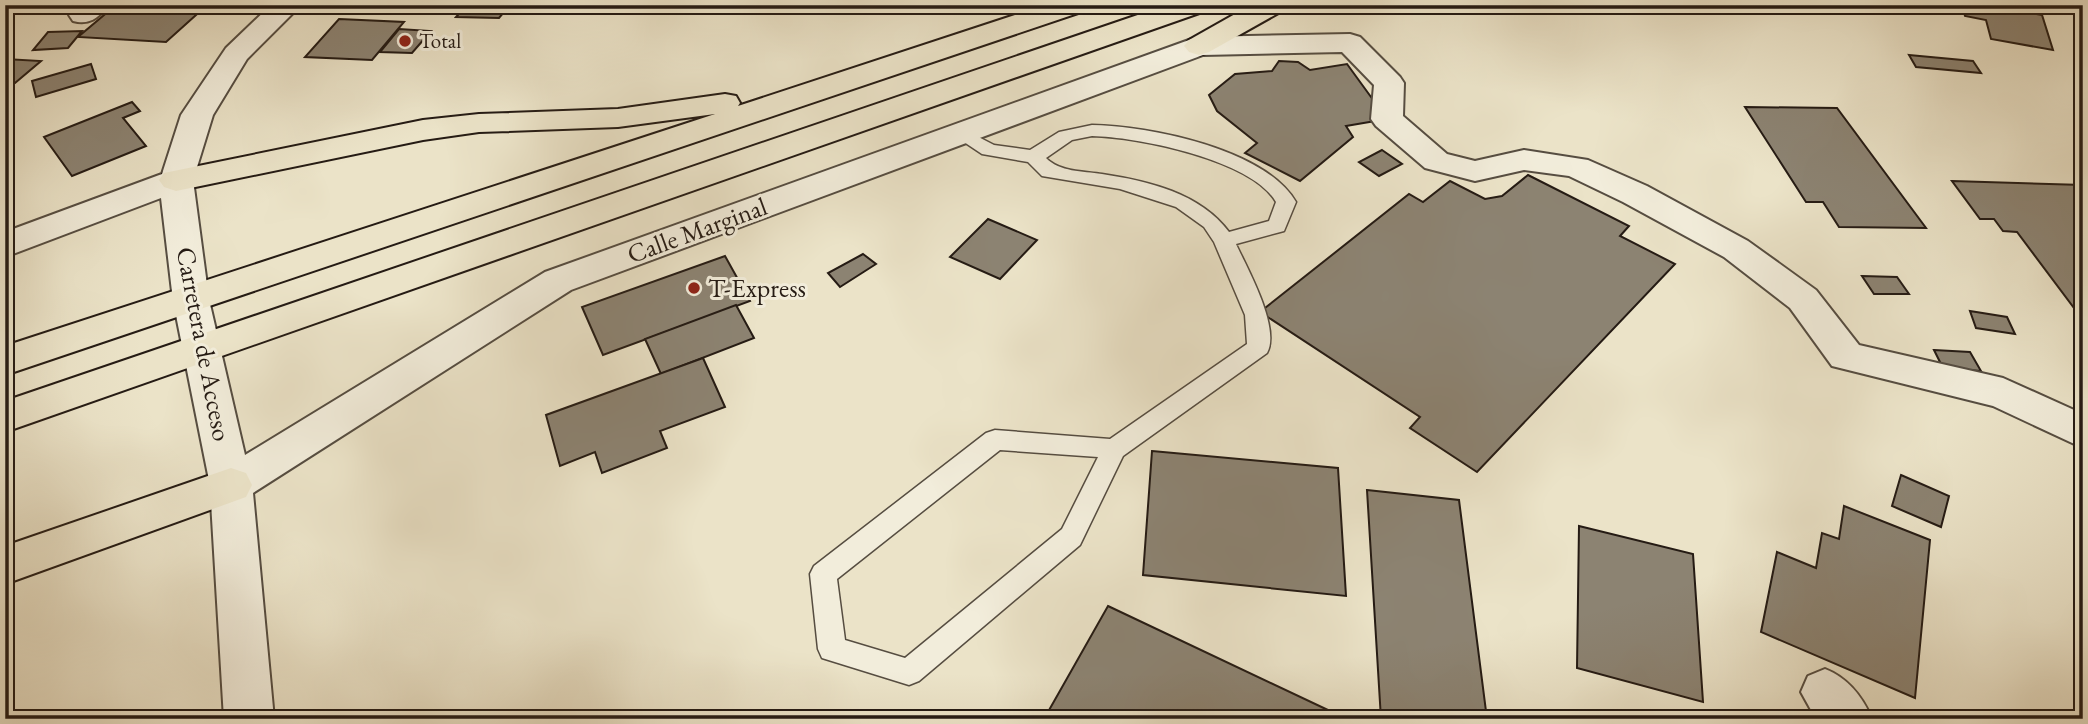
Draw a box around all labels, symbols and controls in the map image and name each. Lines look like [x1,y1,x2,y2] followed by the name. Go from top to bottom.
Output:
[419,27,461,54] place label: Total
[397,33,413,49] marker: Total
[622,189,772,271] street label: Calle Marginal
[169,244,239,444] street label: Carretera de Acceso
[708,271,806,305] place label: T-Express
[686,280,702,296] marker: T-Express

